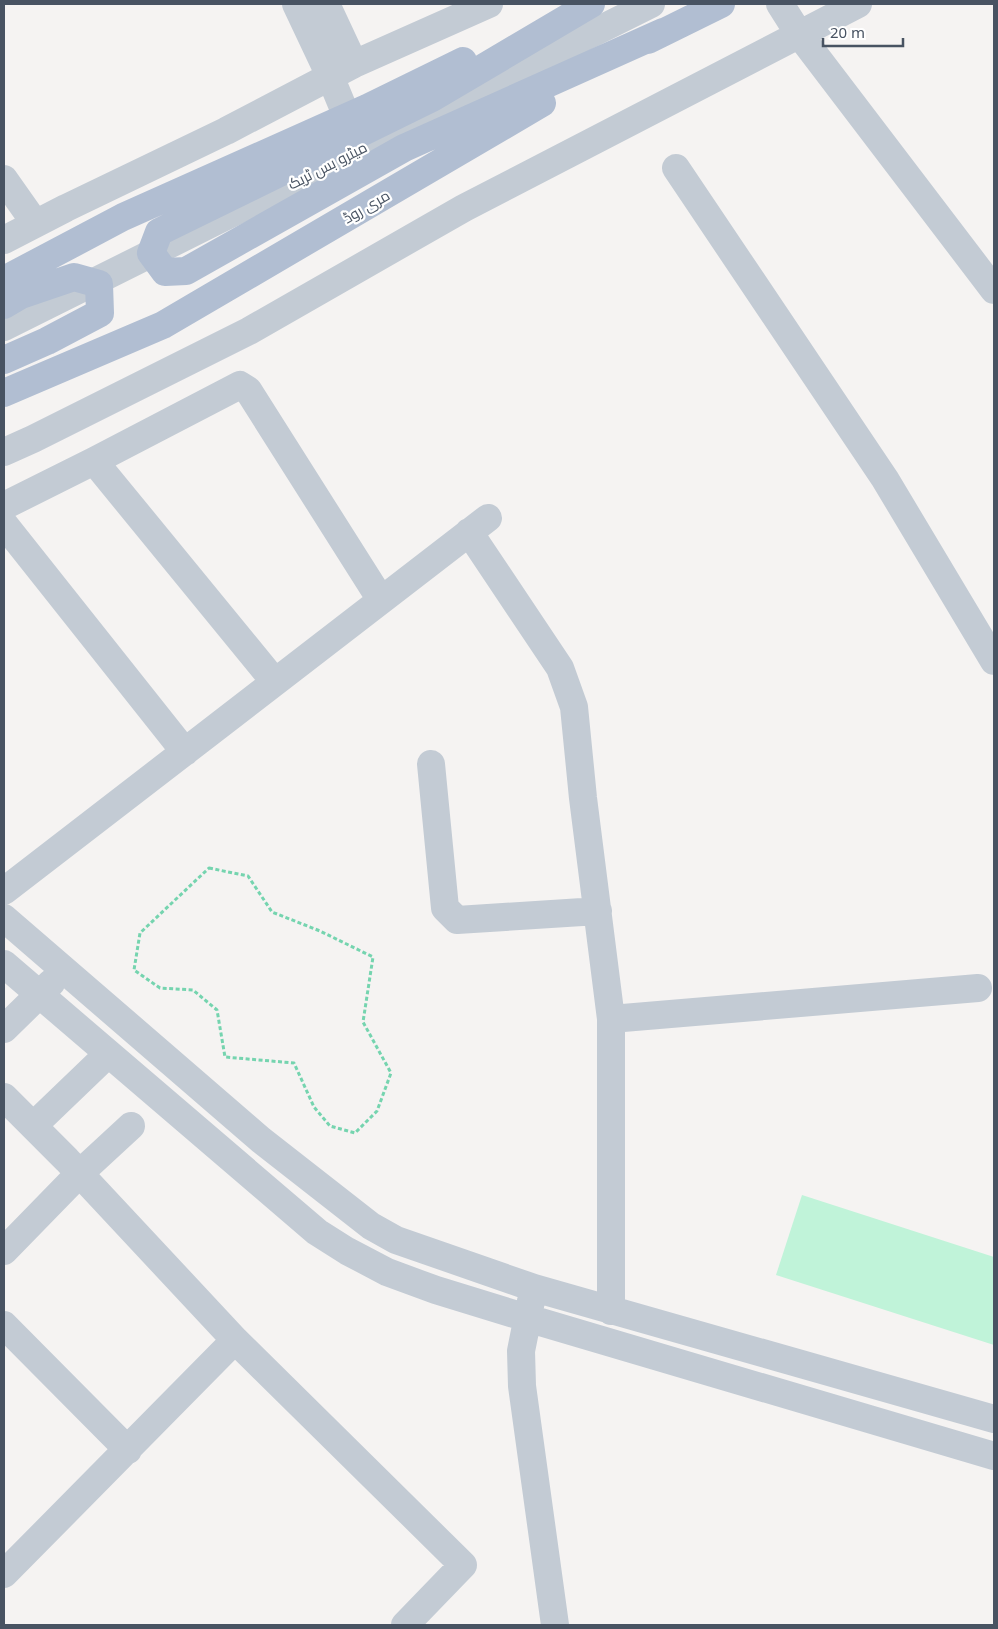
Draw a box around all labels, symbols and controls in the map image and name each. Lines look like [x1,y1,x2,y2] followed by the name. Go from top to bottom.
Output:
[823,15,903,47] scale bar
[830,22,865,42] text: 20 m
[284,136,370,194] street label: میٹرو بس ٹریک
[339,185,394,228] street label: مری روڈ

